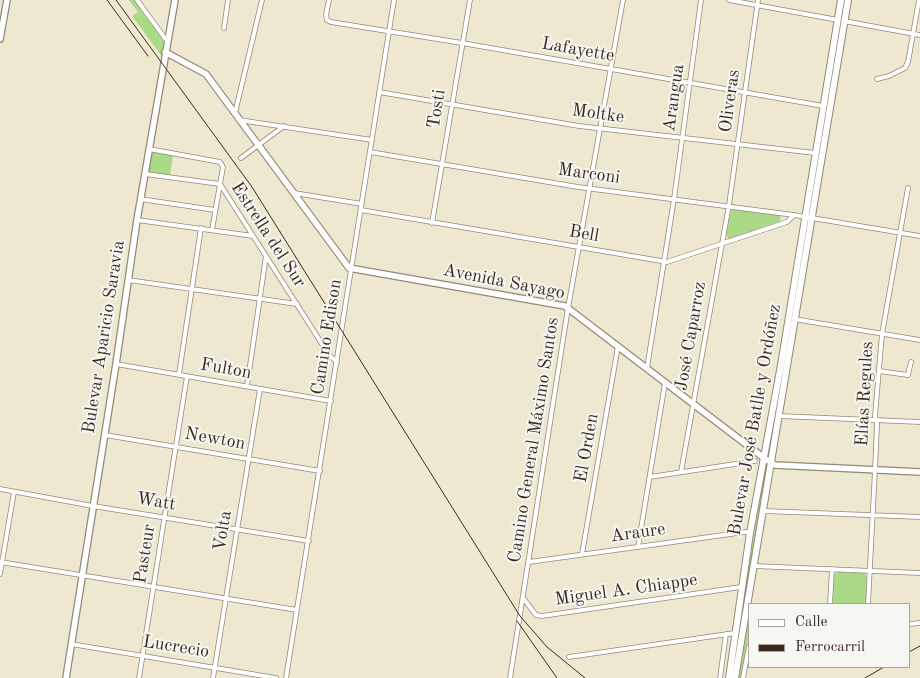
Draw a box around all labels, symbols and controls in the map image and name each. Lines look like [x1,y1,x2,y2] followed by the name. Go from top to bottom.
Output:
[540,33,616,67] street label: Lafayette
[659,63,689,133] street label: Arangua
[715,68,745,134] street label: Oliveras
[423,88,451,130] street label: Tosti
[570,100,626,128] street label: Moltke
[556,159,622,189] street label: Marconi
[226,178,310,292] street label: Estrella del Sur
[567,221,601,247] street label: Bell
[78,239,130,435] street label: Bulevar Aparicio Saravia
[441,260,567,304] street label: Avenida Sayago
[307,278,347,396] street label: Camino Edison
[671,280,711,392] street label: José Caparroz
[724,303,786,537] street label: Bulevar José Batlle y Ordóñez
[504,316,564,564] street label: Camino General Máximo Santos
[851,341,879,447] street label: Elías Regules
[199,354,253,384] street label: Fulton
[570,412,604,484] street label: El Orden
[183,423,247,455] street label: Newton
[135,488,177,516] street label: Watt
[209,509,237,553] street label: Volta
[609,518,667,548] street label: Araure
[130,523,160,585] street label: Pasteur
[553,569,699,611] street label: Miguel A. Chiappe
[748,603,910,668] legend
[795,615,827,630] text: Calle
[141,631,211,663] street label: Lucrecio
[795,640,865,655] text: Ferrocarril

